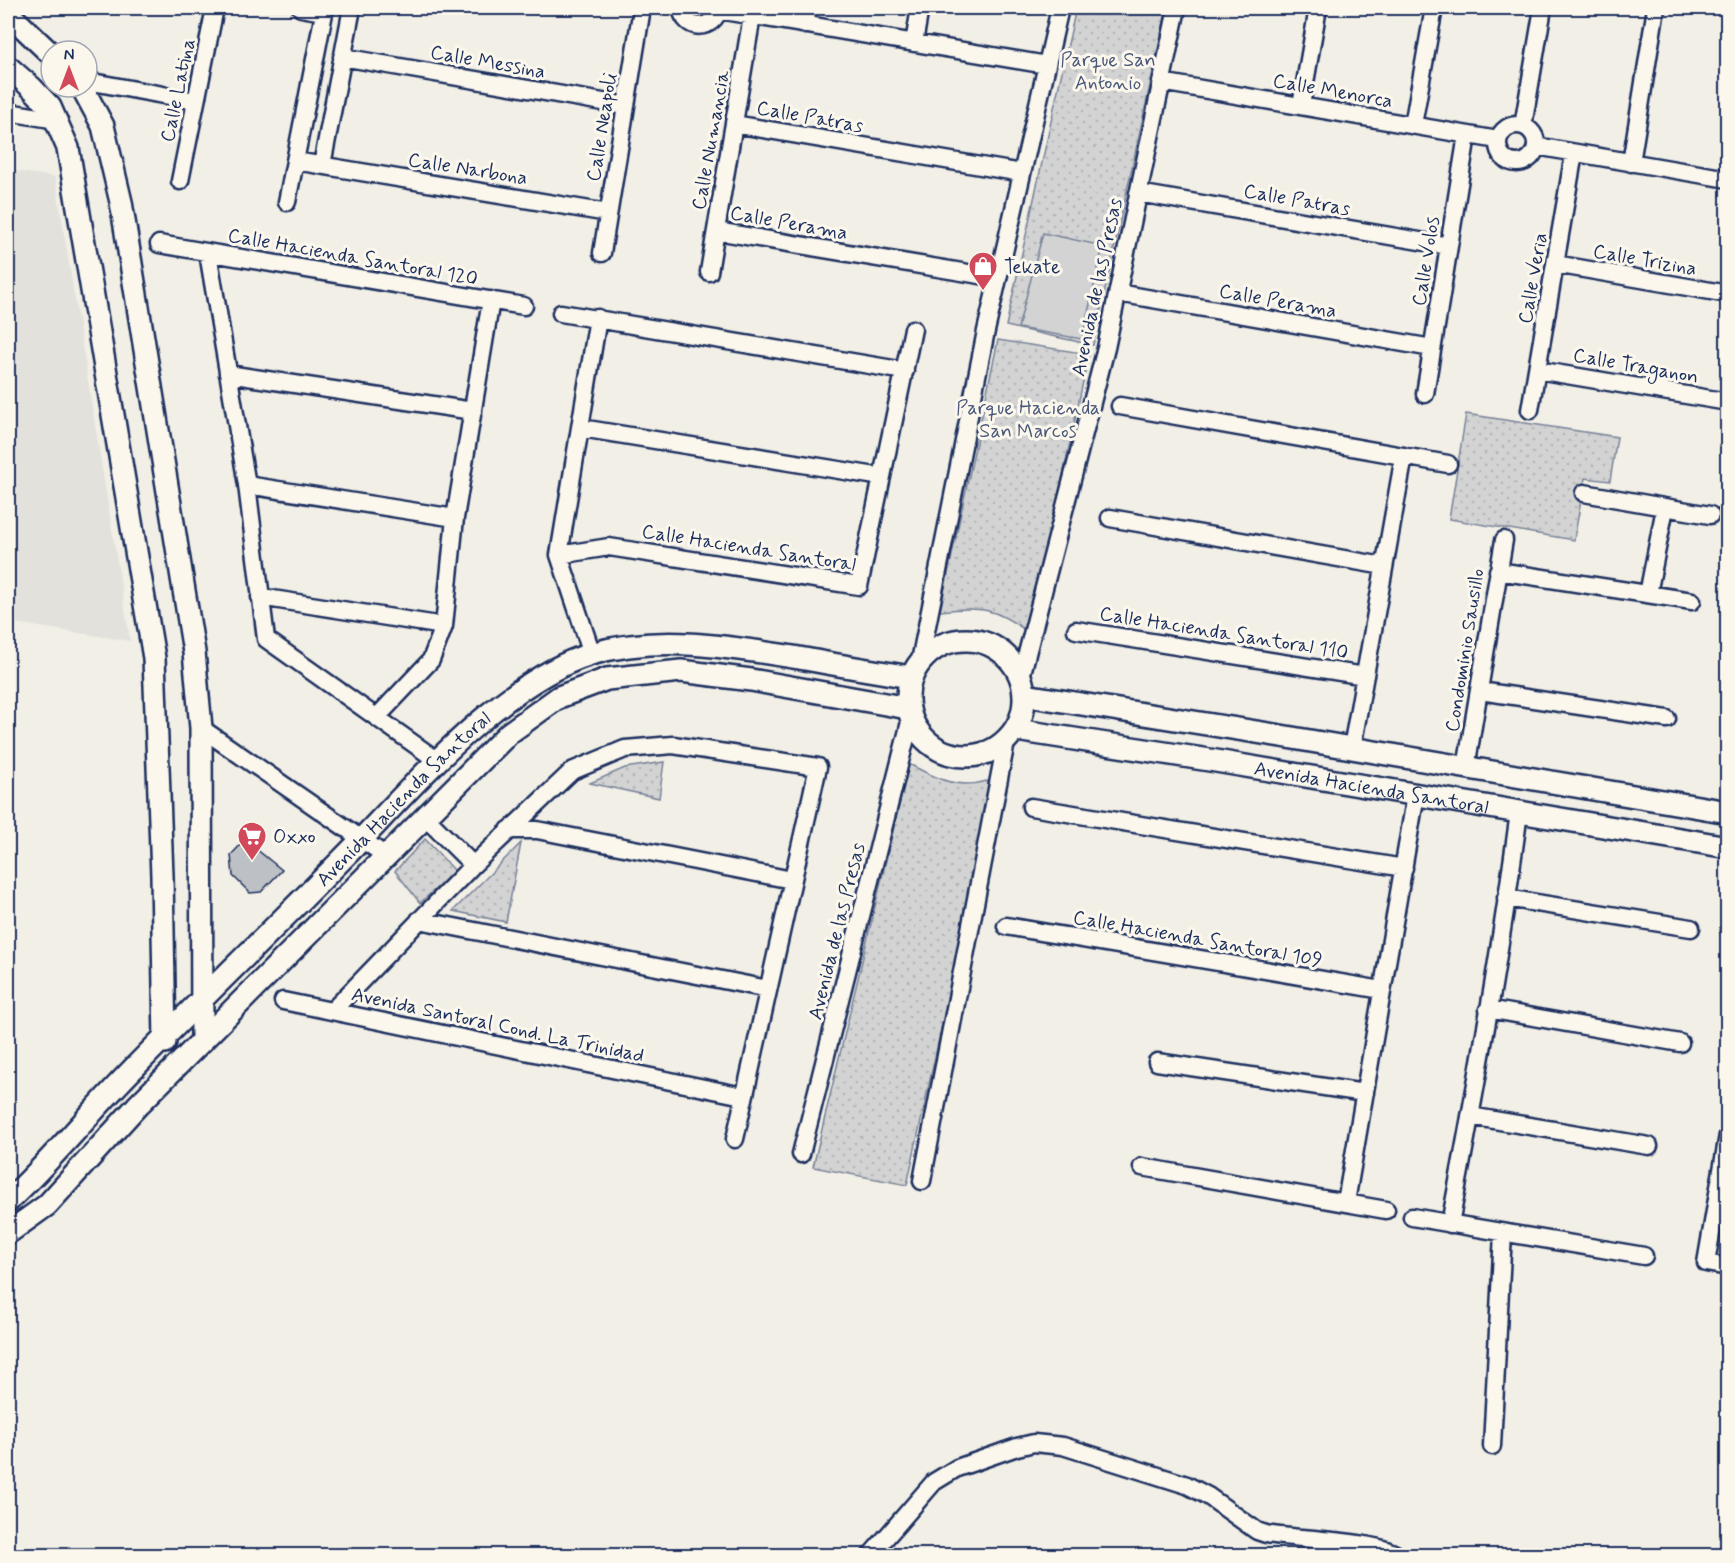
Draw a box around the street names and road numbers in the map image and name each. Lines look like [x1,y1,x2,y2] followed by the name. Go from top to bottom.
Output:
[154,36,203,145] street label: Calle Latina
[428,39,547,86] street label: Calle Messina
[686,67,737,212] street label: Calle Numancia
[1271,68,1395,115] street label: Calle Menorca
[581,71,624,183] street label: Calle Neapoli
[754,95,865,140] street label: Calle Patras
[406,147,529,192] street label: Calle Narbona
[1241,178,1352,223] street label: Calle Patras
[1065,196,1130,379] street label: Avenida de las Presas
[728,200,850,247] street label: Calle Perama
[1406,214,1447,308] street label: Calle Volos
[226,222,480,293] street label: Calle Hacienda Santoral 120
[1512,231,1555,326] street label: Calle Veria
[1591,238,1699,283] street label: Calle Trizina
[1217,278,1339,325] street label: Calle Perama
[1571,342,1701,392] street label: Calle Traganon
[640,518,858,579] street label: Calle Hacienda Santoral
[1439,567,1492,734] street label: Condominio Sausillo
[1098,600,1350,666] street label: Calle Hacienda Santoral 110
[311,706,497,893] street label: Avenida Hacienda Santoral
[1252,756,1490,822] street label: Avenida Hacienda Santoral
[802,840,873,1023] street label: Avenida de las Presas
[1071,904,1325,975] street label: Calle Hacienda Santoral 109
[349,981,647,1070] street label: Avenida Santoral Cond. La Trinidad

